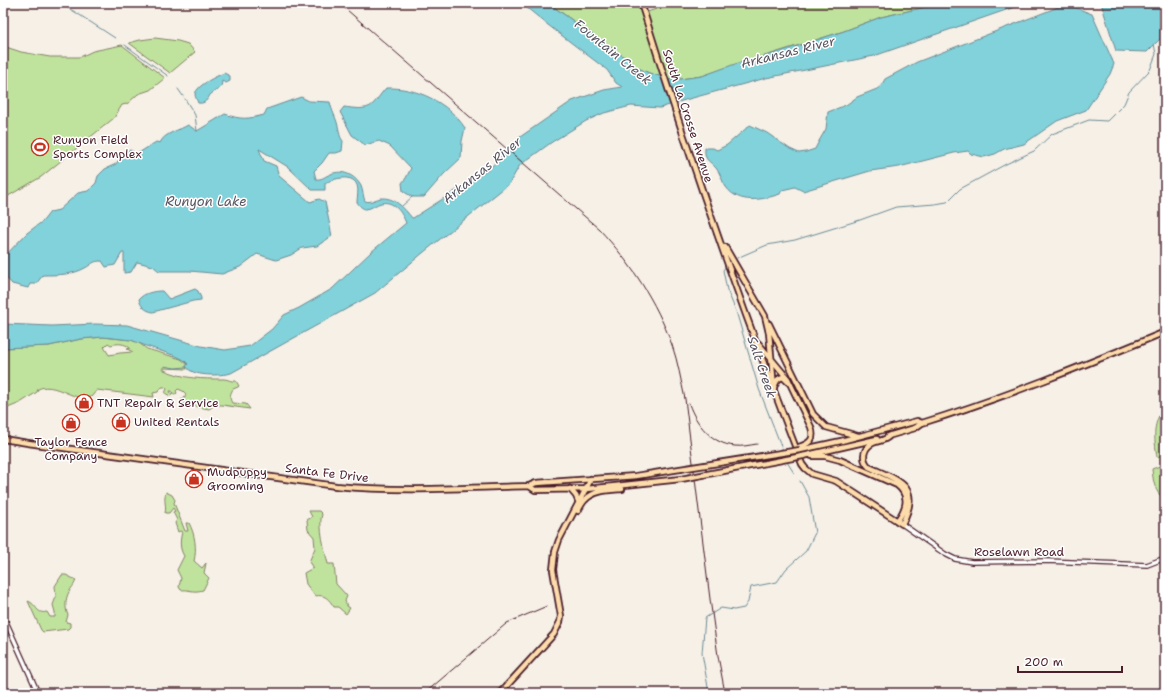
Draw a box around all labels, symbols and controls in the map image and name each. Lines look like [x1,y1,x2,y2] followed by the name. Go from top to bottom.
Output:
[571,16,656,89] water label: Fountain Creek
[739,32,838,72] water label: Arkansas River
[659,47,717,185] street label: South La Crosse Avenue
[53,132,142,162] place label: Runyon Field Sports Complex
[439,132,526,207] water label: Arkansas River
[30,137,50,157] sports icon: Runyon Field Sports Complex
[165,193,247,210] water label: Runyon Lake
[743,334,781,401] water label: Salt Creek
[74,393,94,413] shop icon: TNT Repair & Service
[97,395,219,411] place label: TNT Repair & Service
[111,412,131,432] shop icon: United Rentals
[61,413,81,433] shop icon: Taylor Fence Company
[134,414,220,430] place label: United Rentals
[34,434,108,464] place label: Taylor Fence Company
[284,460,370,486] street label: Santa Fe Drive
[207,464,267,494] place label: Mudpuppy Grooming
[184,469,204,489] shop icon: Mudpuppy Grooming
[974,544,1064,560] street label: Roselawn Road
[1018,648,1122,674] scale bar
[1024,654,1063,670] text: 200 m

